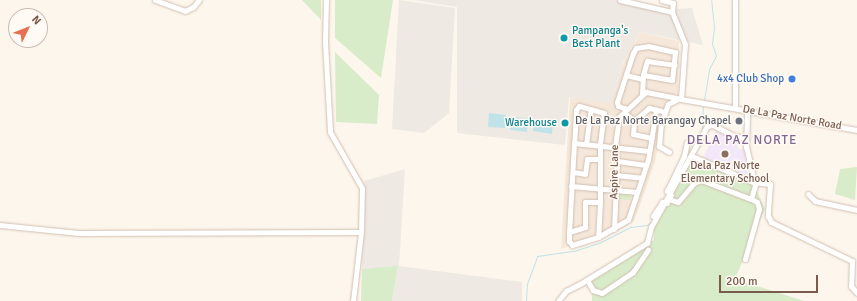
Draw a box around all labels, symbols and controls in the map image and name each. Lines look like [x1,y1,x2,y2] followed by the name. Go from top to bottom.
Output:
[8,8,48,48] north arrow
[29,13,44,27] text: N
[572,25,628,51] place label: Pampanga's Best Plant
[559,33,569,43] marker: Pampanga's Best Plant
[717,72,784,86] place label: 4x4 Club Shop
[787,74,797,84] marker: 4x4 Club Shop
[741,103,843,133] street label: De La Paz Norte Road
[575,114,731,128] place label: De La Paz Norte Barangay Chapel
[505,116,557,130] place label: Warehouse
[734,116,744,126] marker: De La Paz Norte Barangay Chapel
[560,118,570,128] marker: Warehouse
[687,132,797,148] district label: DELA PAZ NORTE
[608,144,622,200] street label: Aspire Lane
[720,149,730,159] marker: Dela Paz Norte Elementary School
[681,160,769,186] place label: Dela Paz Norte Elementary School
[721,267,820,293] scale bar
[726,274,758,289] text: 200 m

